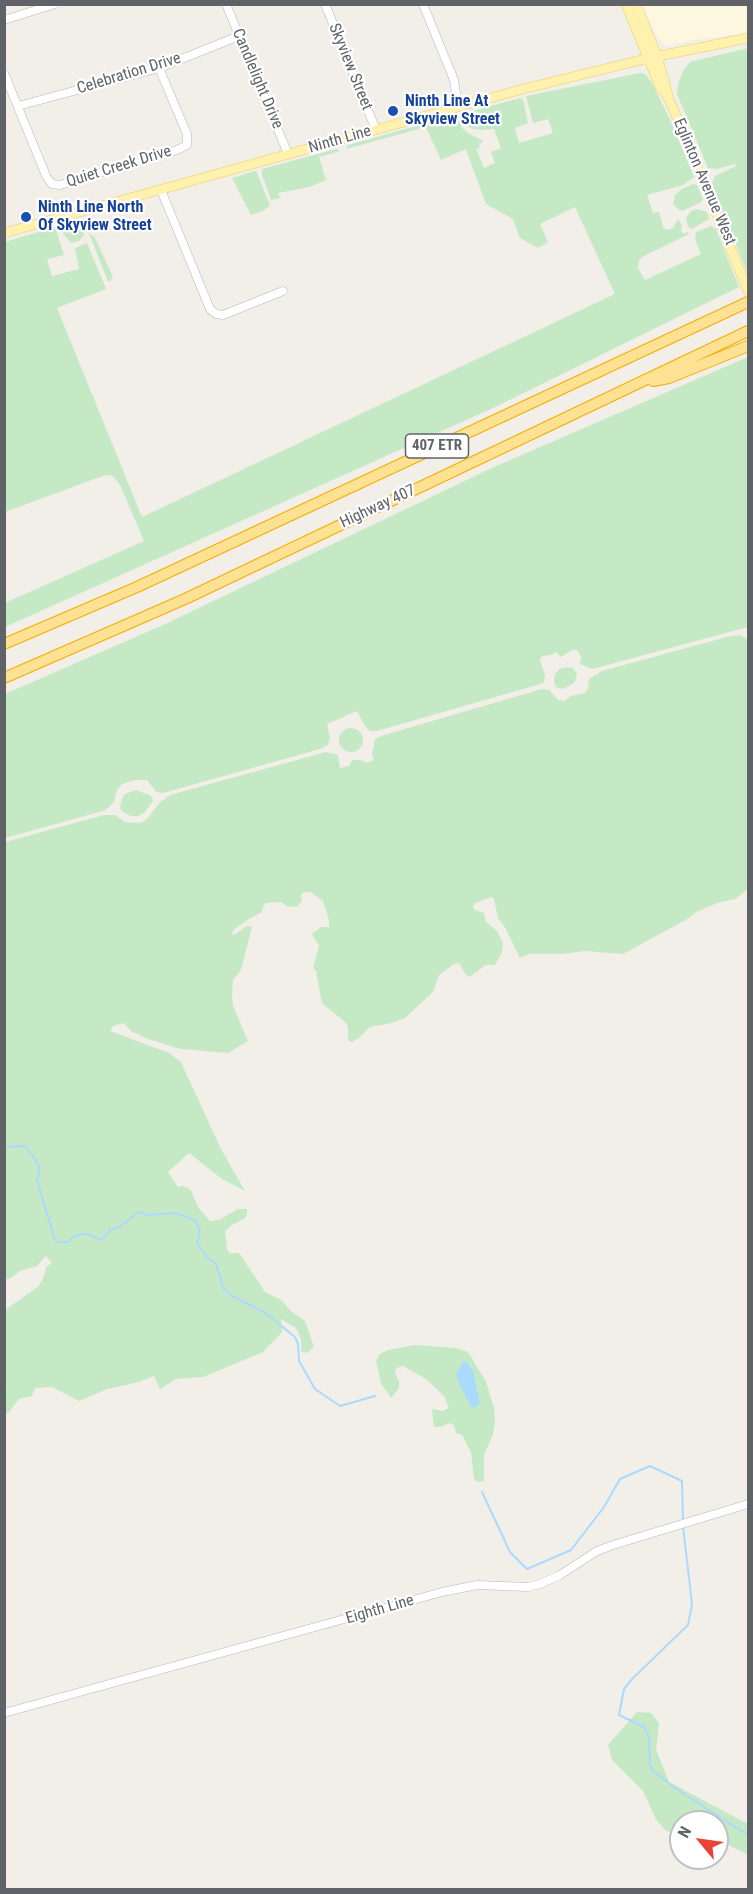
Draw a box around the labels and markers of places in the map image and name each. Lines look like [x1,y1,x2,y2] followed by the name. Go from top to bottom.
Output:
[405,92,500,130] place label: Ninth Line At Skyview Street
[386,104,400,118] marker: Ninth Line At Skyview Street
[38,198,152,236] place label: Ninth Line North Of Skyview Street
[19,210,33,224] marker: Ninth Line North Of Skyview Street

